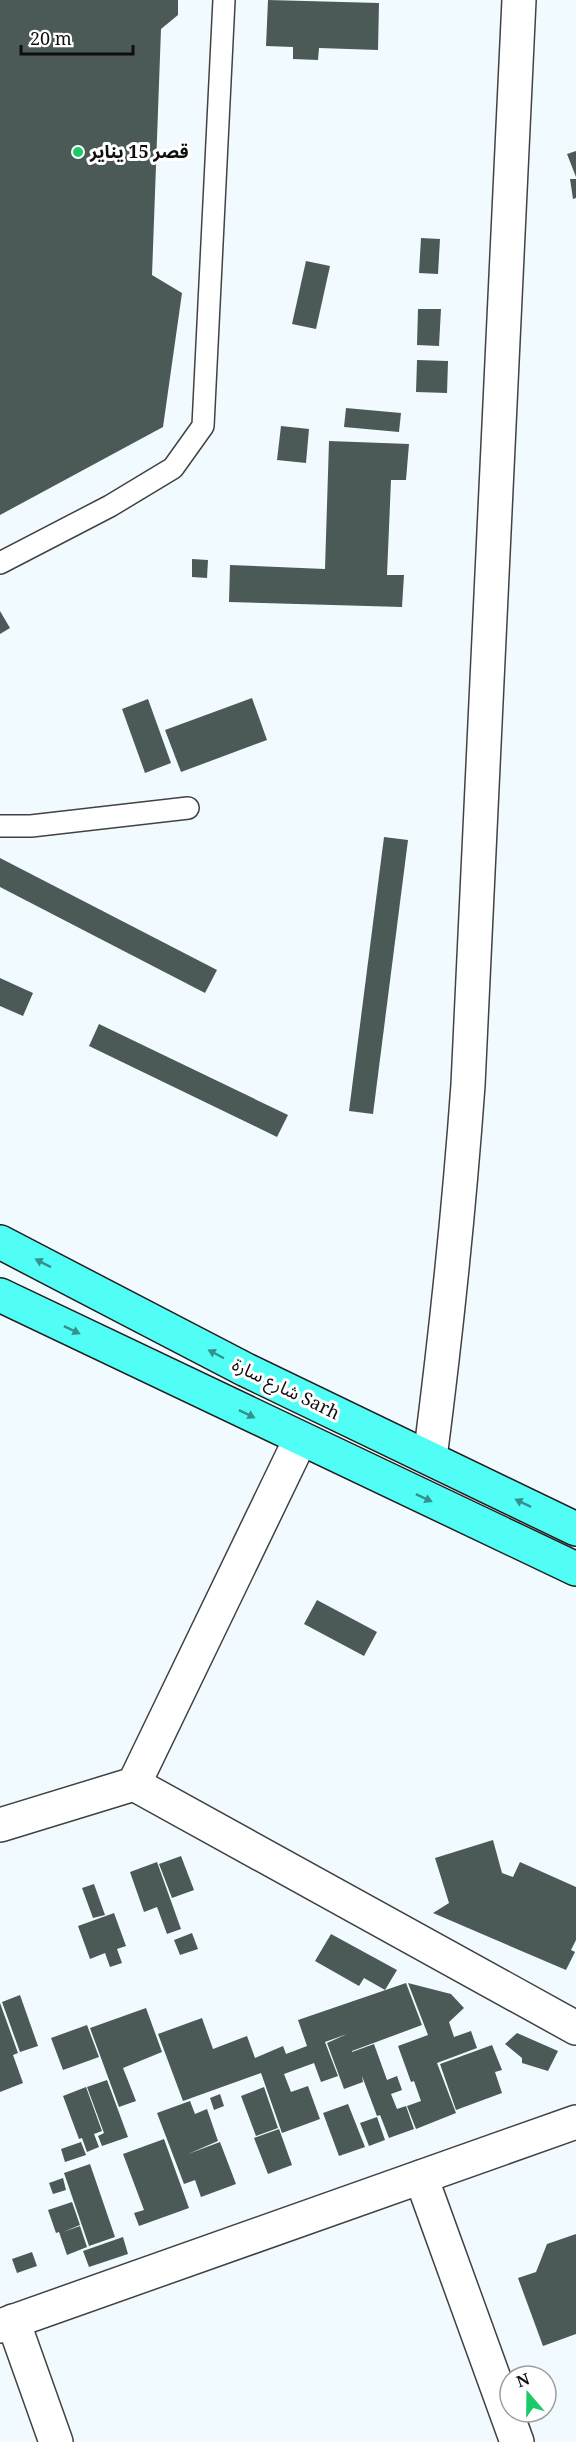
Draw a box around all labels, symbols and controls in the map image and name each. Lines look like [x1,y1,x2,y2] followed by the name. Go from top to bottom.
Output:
[21,18,134,56] scale bar
[30,26,72,50] text: 20 m
[89,139,189,163] place label: قصر 15 يناير
[71,145,85,159] marker: قصر 15 يناير
[35,1259,52,1268] one-way arrow
[63,1325,80,1334] one-way arrow
[207,1349,224,1359] one-way arrow
[227,1352,344,1427] street label: شارع سارة Sarh
[239,1410,256,1419] one-way arrow
[415,1493,432,1502] one-way arrow
[515,1499,532,1508] one-way arrow
[498,2364,558,2424] north arrow
[513,2367,533,2392] text: N

